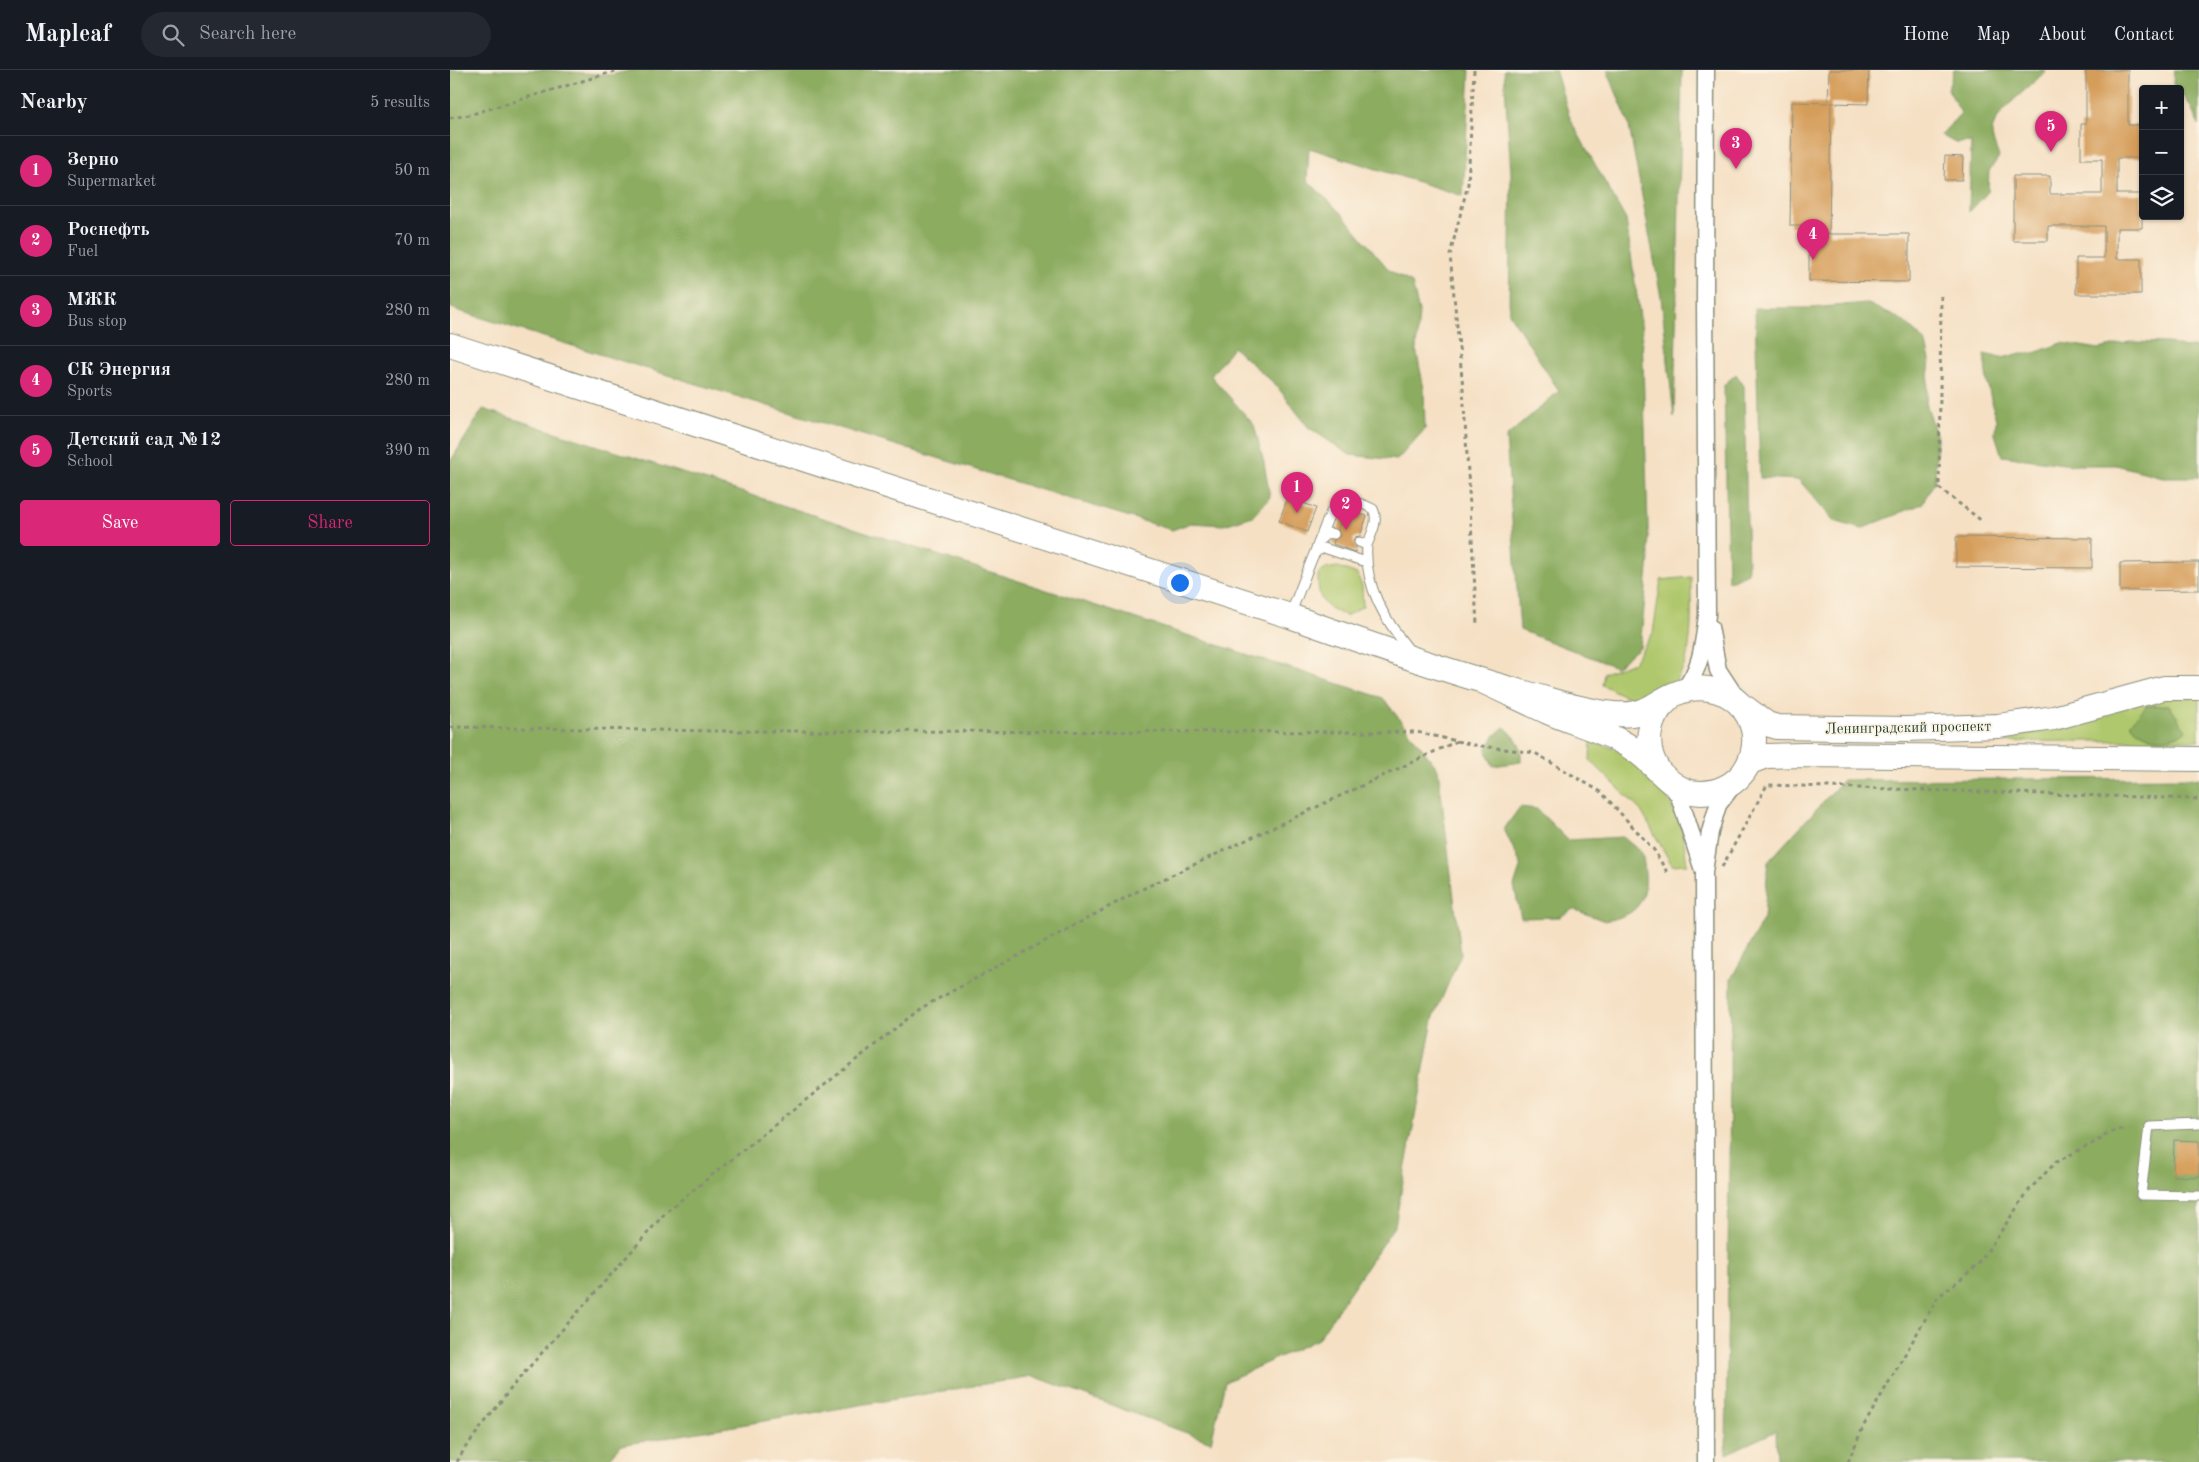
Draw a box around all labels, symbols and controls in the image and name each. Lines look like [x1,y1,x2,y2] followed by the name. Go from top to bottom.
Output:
[141,12,491,57] search box
[159,21,187,49] icon: search
[25,23,111,47] text: Mapleaf
[199,25,296,44] text: Search here
[1903,26,1949,44] text: Home
[1977,26,2010,44] text: Map
[2038,26,2086,44] text: About
[2114,26,2174,44] text: Contact
[2139,85,2184,220] map controls
[2139,85,2184,130] button: +
[20,92,88,113] text: Nearby
[370,95,430,111] text: 5 results
[2035,111,2067,152] pin: 5
[1720,128,1752,169] pin: 3
[2139,130,2184,175] button: −
[67,151,119,170] text: Зерно
[31,163,41,179] text: 1
[394,163,430,179] text: 50 m
[67,174,156,190] text: Supermarket
[2139,175,2184,220] button: layers
[1797,219,1829,260] pin: 4
[67,221,150,240] text: Роснефть
[31,233,41,249] text: 2
[394,233,430,249] text: 70 m
[67,244,98,260] text: Fuel
[67,291,117,310] text: МЖК
[31,303,41,319] text: 3
[385,303,430,319] text: 280 m
[67,314,127,330] text: Bus stop
[67,361,171,380] text: СК Энергия
[31,373,41,389] text: 4
[385,373,430,389] text: 280 m
[67,384,112,400] text: Sports
[67,431,221,450] text: Детский сад №12
[31,443,41,459] text: 5
[385,443,430,459] text: 390 m
[67,454,113,470] text: School
[1281,472,1313,513] pin: 1
[1330,489,1362,530] pin: 2
[20,500,220,546] button: Save
[230,500,430,546] button: Share
[1167,570,1193,596] your location
[1825,720,1991,737] street label: Ленинградский проспект

